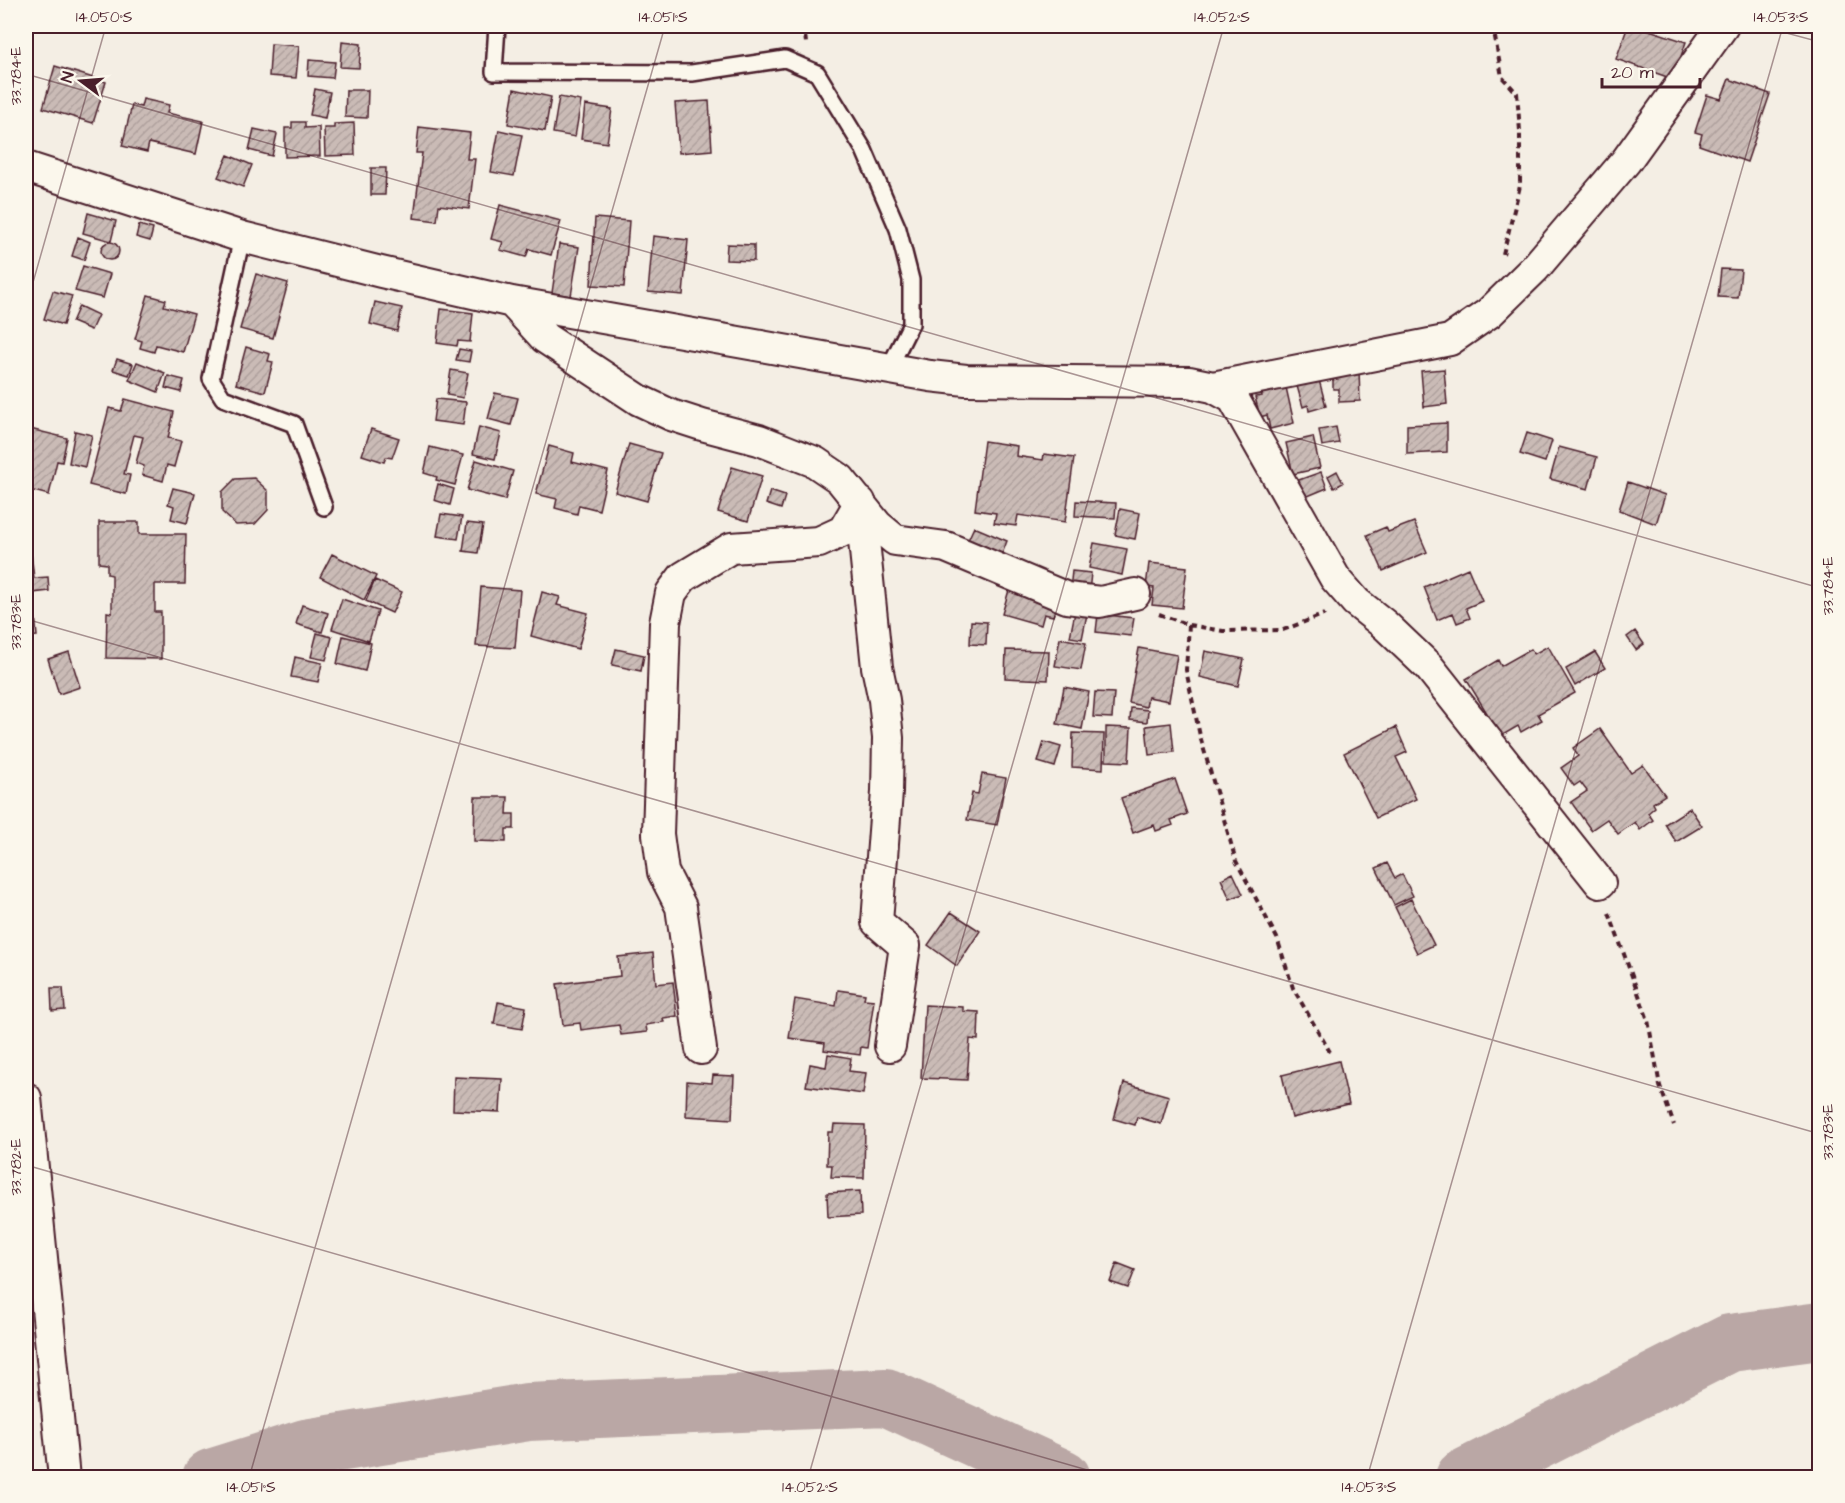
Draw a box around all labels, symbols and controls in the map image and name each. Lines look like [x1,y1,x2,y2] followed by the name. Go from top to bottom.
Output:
[76,7,133,28] text: 14.050°S
[638,7,688,28] text: 14.051°S
[1194,7,1250,28] text: 14.052°S
[1754,7,1809,28] text: 14.053°S
[6,47,27,105] text: 33.784°E
[51,51,111,111] north arrow
[1602,51,1700,89] scale bar
[1611,60,1654,85] text: 20 m
[56,69,79,85] text: N
[1818,557,1839,615] text: 33.784°E
[6,594,27,650] text: 33.783°E
[1818,1104,1839,1160] text: 33.783°E
[6,1138,27,1196] text: 33.782°E
[226,1477,276,1498] text: 14.051°S
[782,1477,838,1498] text: 14.052°S
[1342,1477,1397,1498] text: 14.053°S

